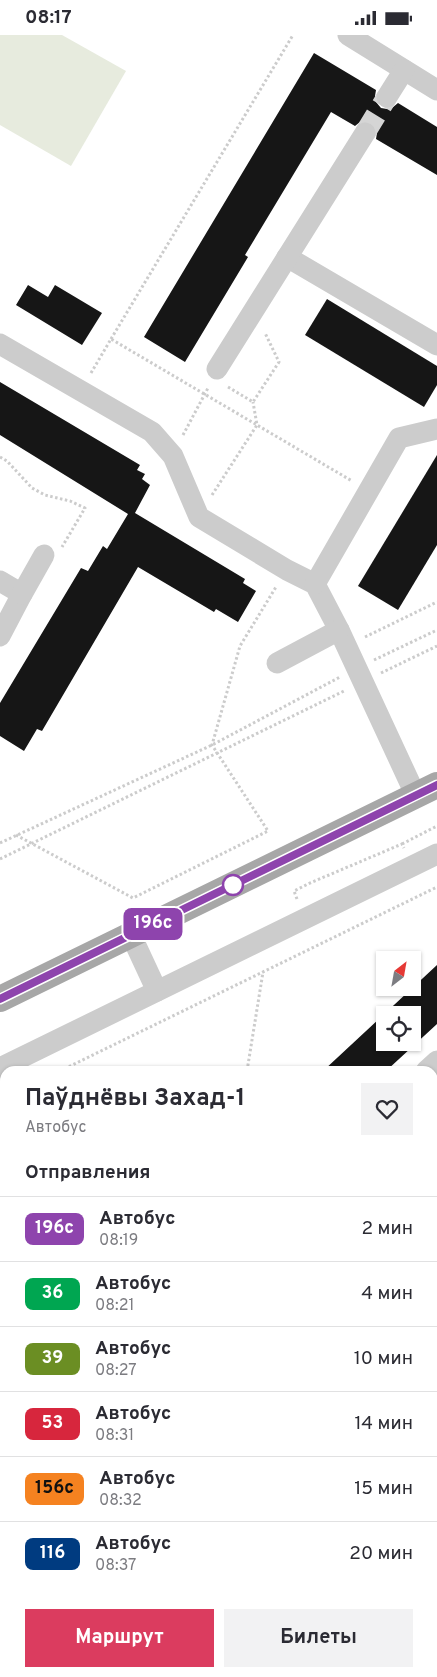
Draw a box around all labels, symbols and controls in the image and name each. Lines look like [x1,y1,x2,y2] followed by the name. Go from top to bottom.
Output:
[25,6,72,30] text: 08:17
[222,874,244,896] unlabelled marker
[118,908,188,940] line badge: 196с
[133,912,173,935] text: 196с
[376,951,421,996] north arrow
[376,951,421,1051] map controls
[376,1006,421,1051] button: locate
[361,1083,413,1135] button: heart
[25,1084,245,1114] text: Паўднёвы Захад-1
[25,1118,87,1138] text: Автобус
[25,1161,151,1185] text: Отправления
[99,1207,175,1231] text: Автобус
[35,1217,74,1240] text: 196с
[361,1217,413,1241] text: 2 мин
[99,1231,138,1251] text: 08:19
[95,1272,171,1296] text: Автобус
[42,1282,63,1305] text: 36
[361,1282,413,1306] text: 4 мин
[95,1296,134,1316] text: 08:21
[95,1337,171,1361] text: Автобус
[42,1347,63,1370] text: 39
[354,1347,413,1371] text: 10 мин
[95,1361,137,1381] text: 08:27
[95,1402,171,1426] text: Автобус
[42,1412,63,1435] text: 53
[355,1412,413,1436] text: 14 мин
[95,1426,134,1446] text: 08:31
[99,1467,175,1491] text: Автобус
[35,1477,74,1500] text: 156с
[354,1477,413,1501] text: 15 мин
[99,1491,142,1511] text: 08:32
[95,1532,171,1556] text: Автобус
[40,1542,65,1565] text: 116
[349,1542,413,1566] text: 20 мин
[95,1556,136,1576] text: 08:37
[25,1609,214,1667] button: Маршрут
[224,1609,413,1667] button: Билеты

